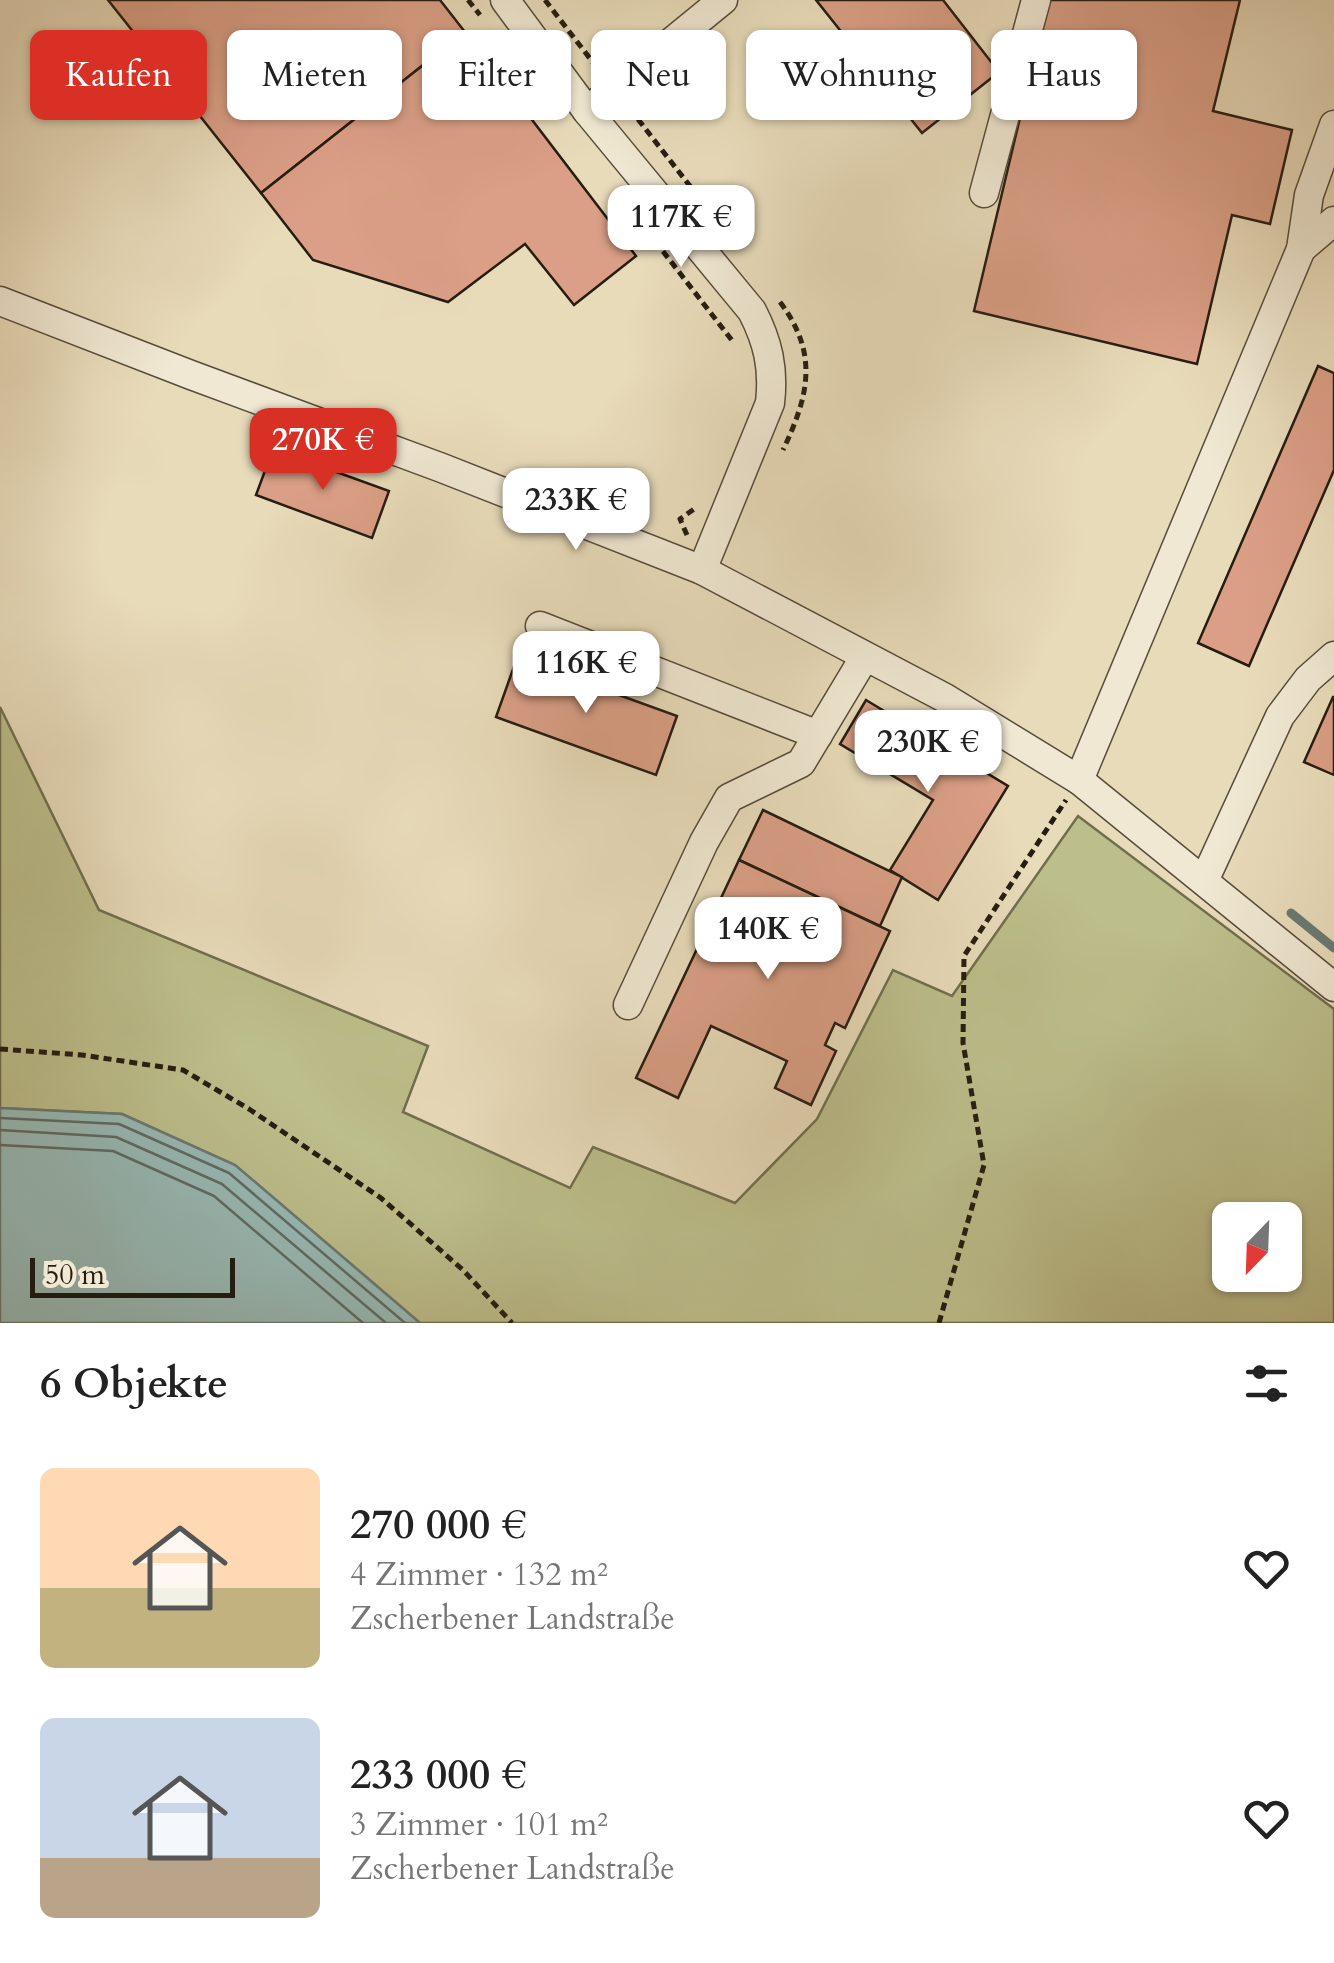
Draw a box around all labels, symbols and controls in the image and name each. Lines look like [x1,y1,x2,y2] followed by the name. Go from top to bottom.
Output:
[30,30,207,120] chip: Kaufen
[227,30,402,120] chip: Mieten
[422,30,571,120] chip: Filter
[591,30,726,120] chip: Neu
[746,30,971,120] chip: Wohnung
[991,30,1137,120] chip: Haus
[600,185,762,270] pin: 117K €
[630,195,732,239] text: 117K €
[242,408,404,493] pin: 270K €
[272,418,374,462] text: 270K €
[495,468,657,553] pin: 233K €
[525,478,627,522] text: 233K €
[505,631,667,716] pin: 116K €
[535,641,637,685] text: 116K €
[847,710,1009,795] pin: 230K €
[877,720,979,764] text: 230K €
[687,897,849,982] pin: 140K €
[717,907,819,951] text: 140K €
[1212,1202,1302,1292] north arrow
[1212,1202,1302,1292] map controls
[30,1253,235,1298] scale bar
[45,1256,105,1294] text: 50 m
[40,1355,228,1412] text: 6 Objekte
[1239,1356,1294,1411] icon: filters
[350,1496,527,1553] text: 270 000 €
[120,1508,240,1628] icon: home
[1239,1541,1294,1596] icon: heart
[350,1553,608,1597] text: 4 Zimmer · 132 m²
[350,1597,675,1641] text: Zscherbener Landstraße
[350,1746,527,1803] text: 233 000 €
[120,1758,240,1878] icon: home
[1239,1791,1294,1846] icon: heart
[350,1803,608,1847] text: 3 Zimmer · 101 m²
[350,1847,675,1891] text: Zscherbener Landstraße

